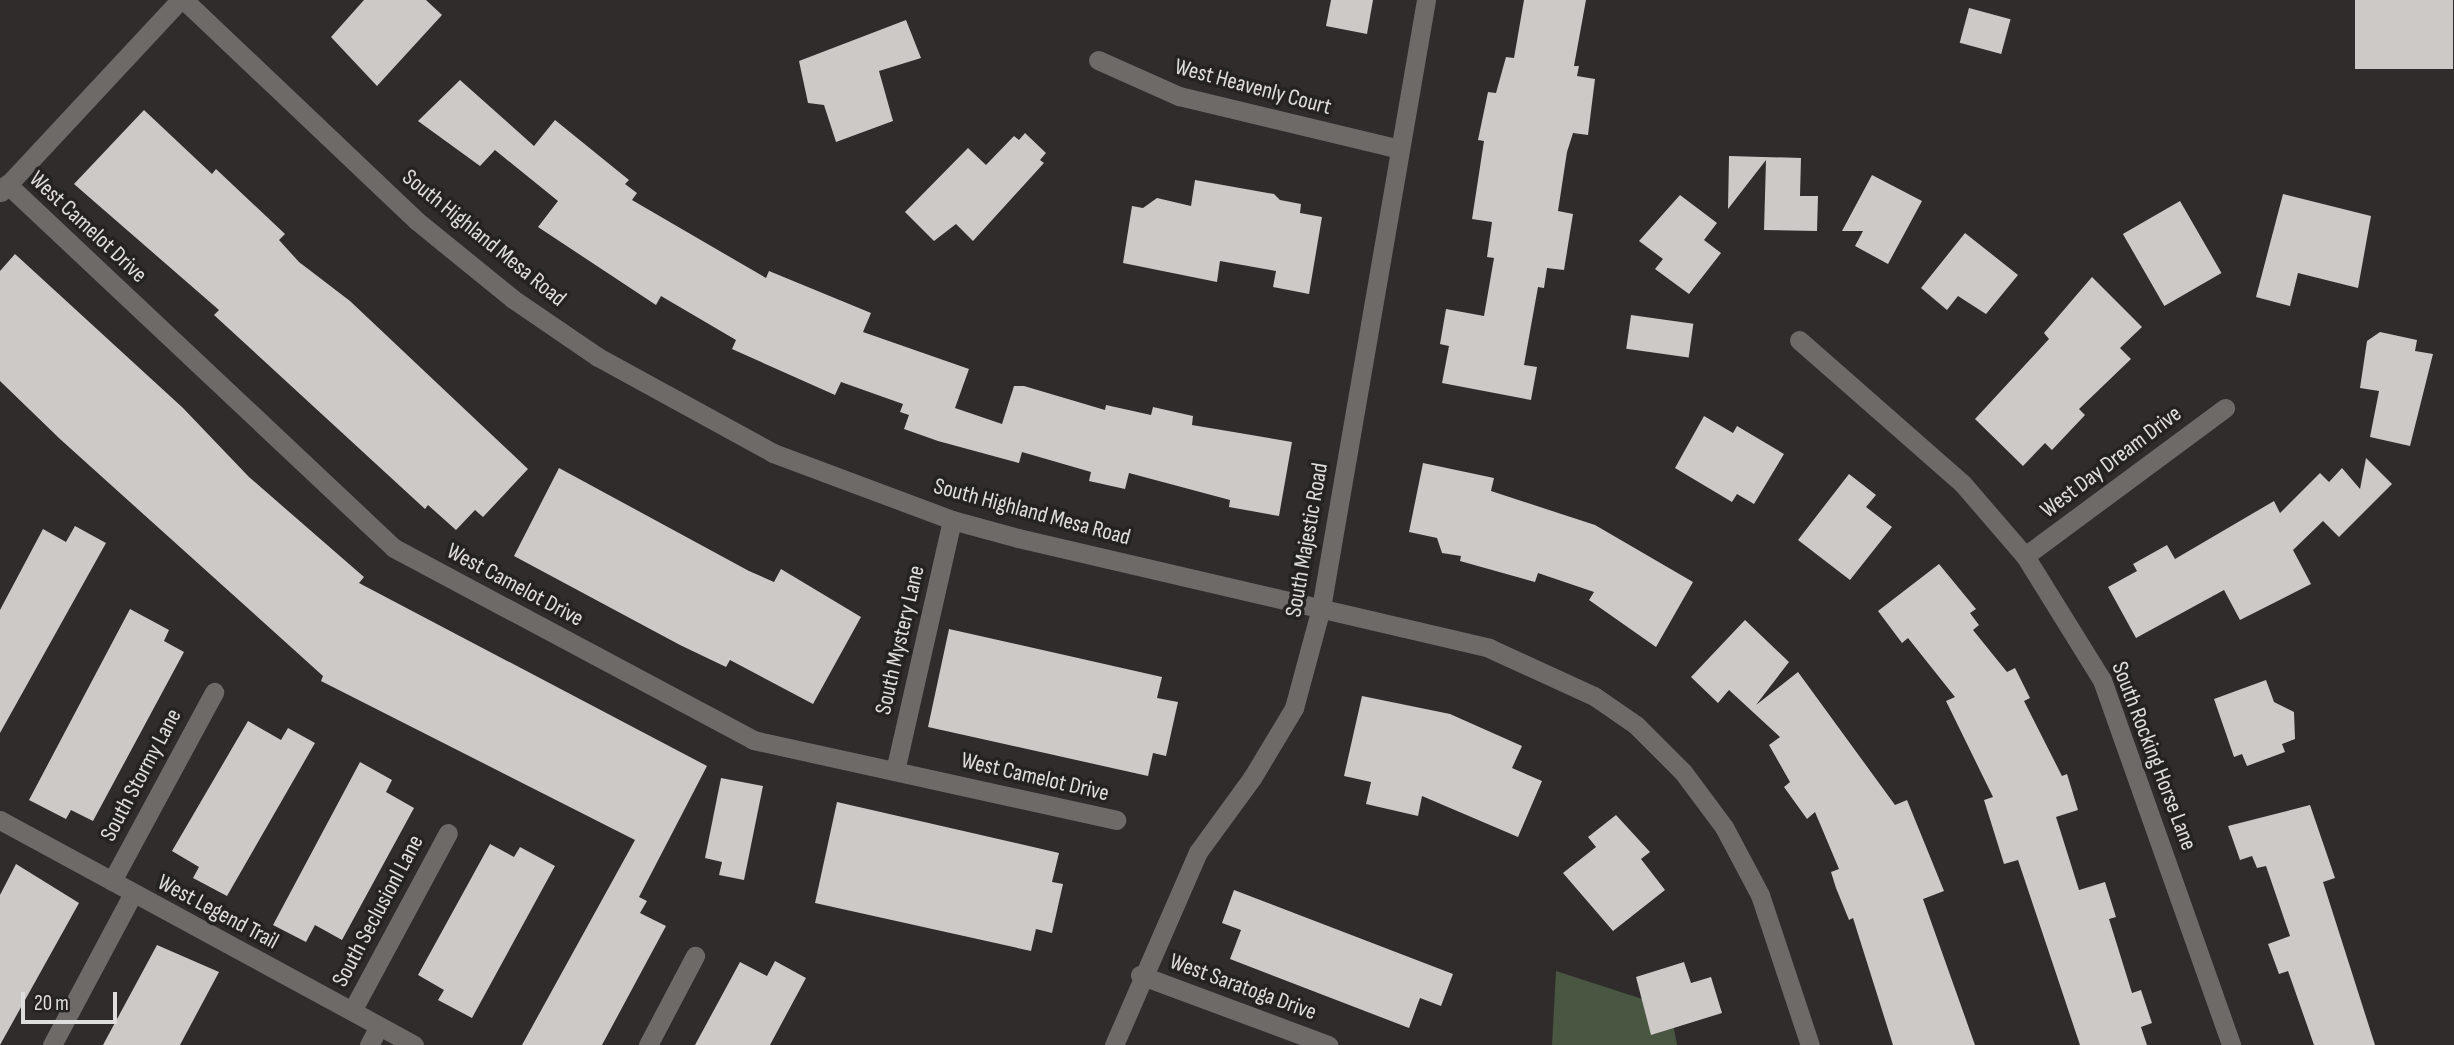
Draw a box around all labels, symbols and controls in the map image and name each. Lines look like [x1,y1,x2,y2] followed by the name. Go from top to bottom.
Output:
[1172,53,1334,121] street label: West Heavenly Court
[397,164,571,312] street label: South Highland Mesa Road
[23,165,153,289] street label: West Camelot Drive
[2035,400,2187,524] street label: West Day Dream Drive
[1280,461,1334,619] street label: South Majestic Road
[931,472,1133,552] street label: South Highland Mesa Road
[442,537,588,633] street label: West Camelot Drive
[869,563,931,717] street label: South Mystery Lane
[2105,658,2203,854] street label: South Rocking Horse Lane
[95,704,187,846] street label: South Stormy Lane
[958,747,1112,807] street label: West Camelot Drive
[326,830,430,992] street label: South Seclusionl Lane
[153,869,283,955] street label: West Legend Trail
[1166,948,1320,1026] street label: West Saratoga Drive
[24,978,121,1022] scale bar
[34,991,69,1016] text: 20 m

